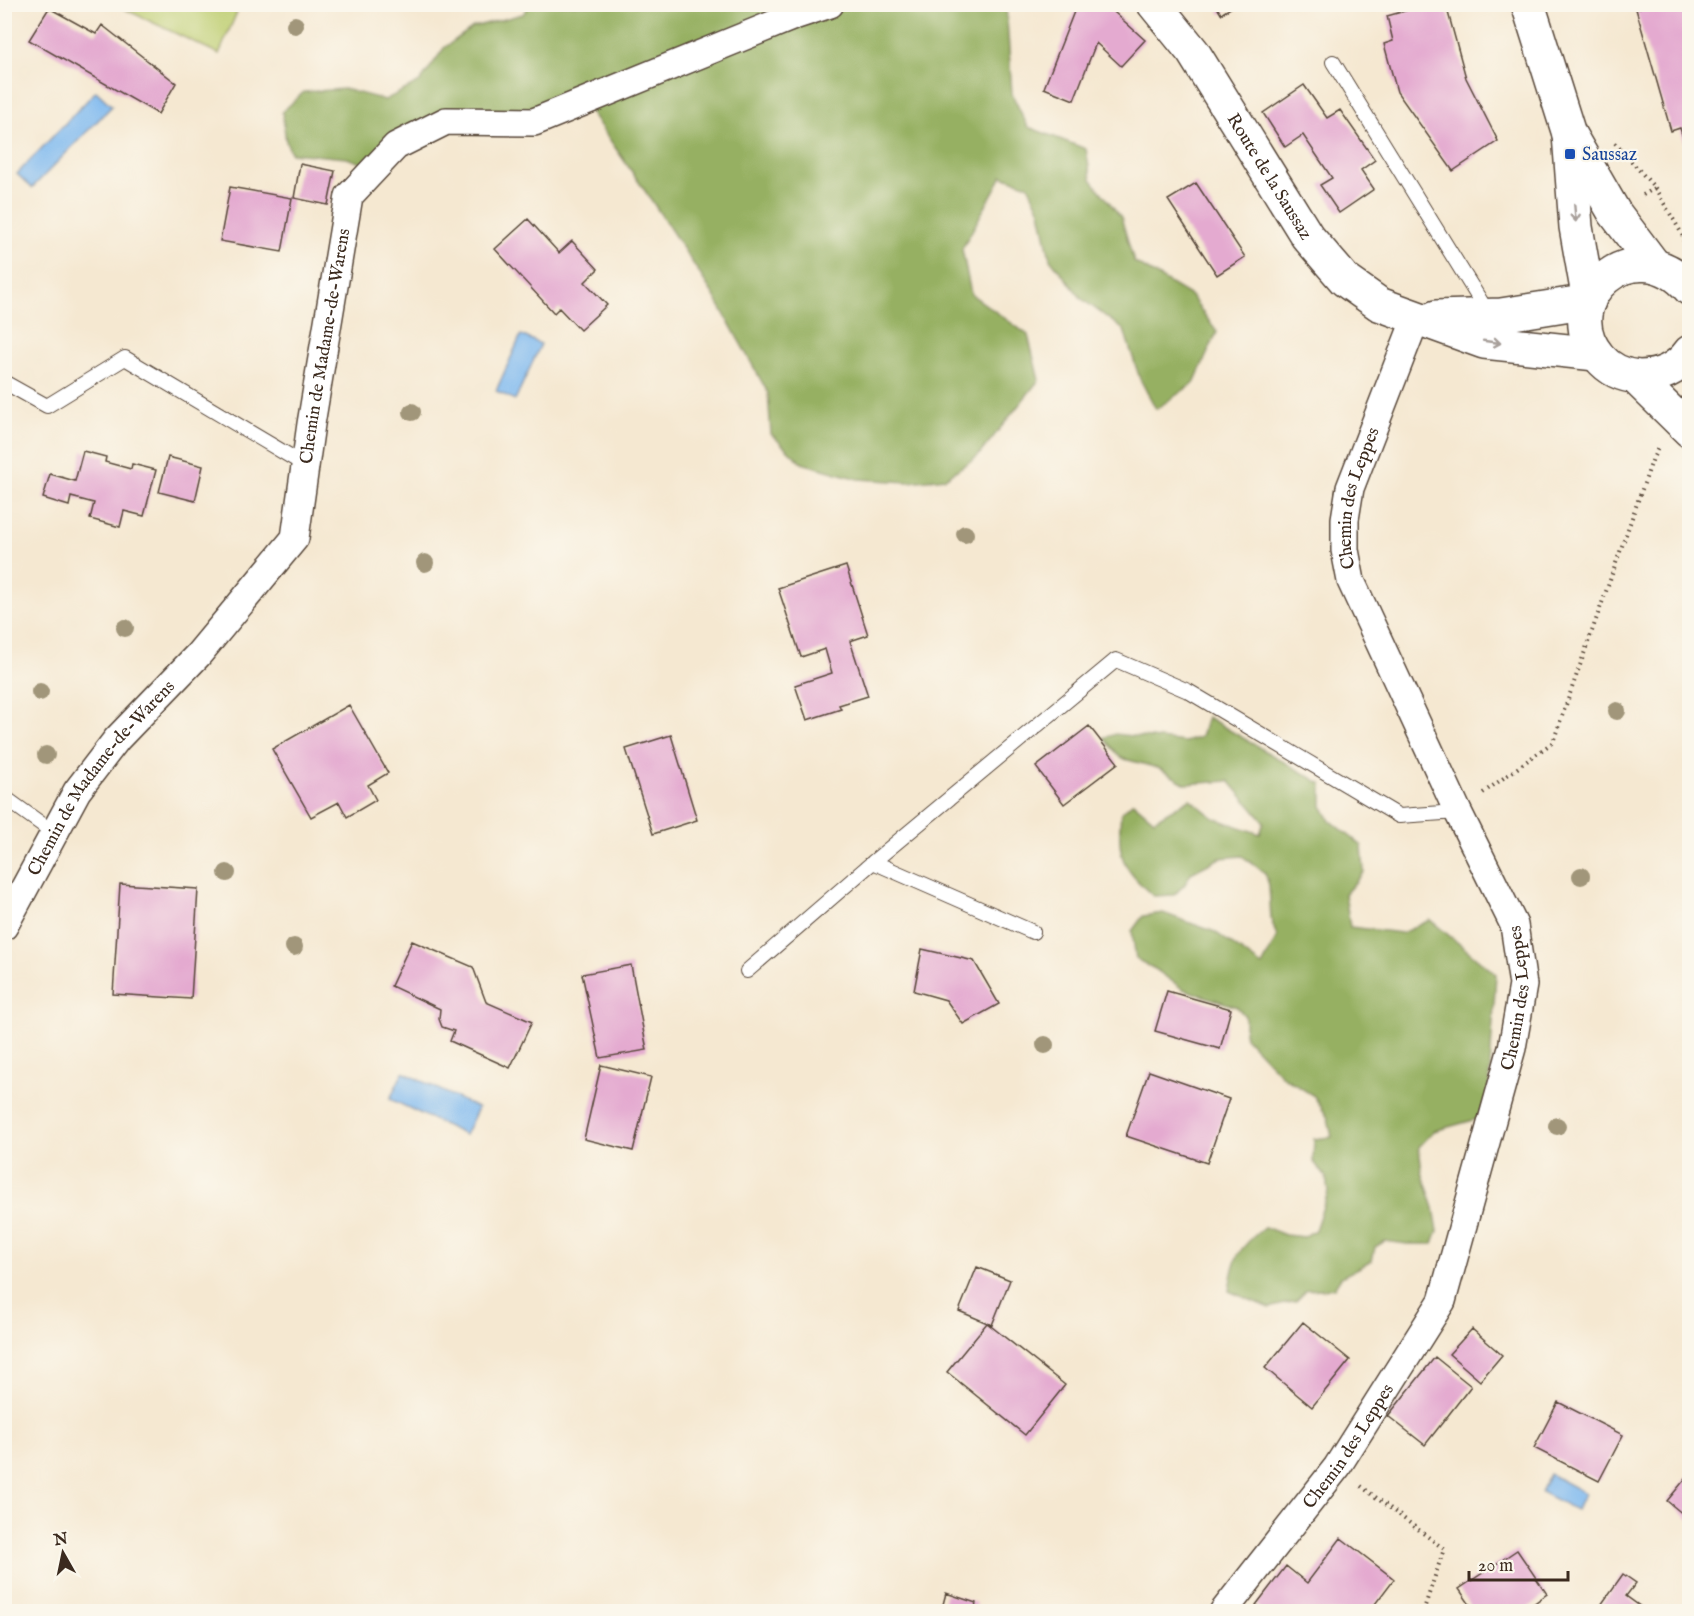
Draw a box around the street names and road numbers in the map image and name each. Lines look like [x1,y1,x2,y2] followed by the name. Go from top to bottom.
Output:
[1221,110,1317,245] street label: Route de la Saussaz
[296,227,356,465] street label: Chemin de Madame-de-Warens
[1335,424,1385,571] street label: Chemin des Leppes
[23,676,181,880] street label: Chemin de Madame-de-Warens
[1496,924,1536,1073] street label: Chemin des Leppes
[1298,1380,1400,1514] street label: Chemin des Leppes

